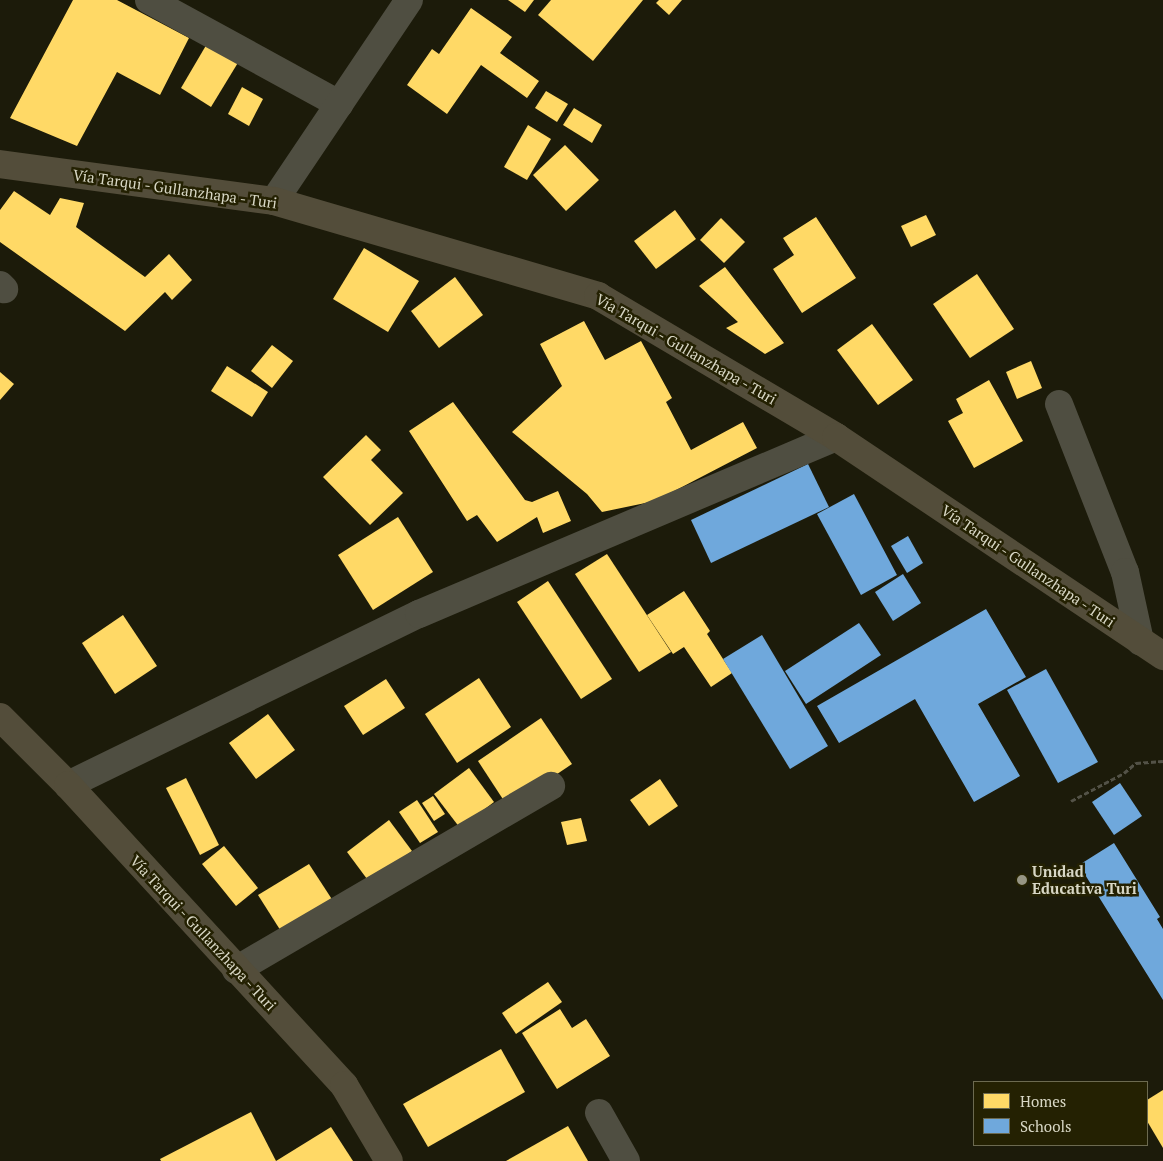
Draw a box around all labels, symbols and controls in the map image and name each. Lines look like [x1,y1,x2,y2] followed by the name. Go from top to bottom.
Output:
[71,166,279,212] street label: Vía Tarqui - Gullanzhapa - Turi
[591,289,781,409] street label: Vía Tarqui - Gullanzhapa - Turi
[937,500,1119,632] street label: Vía Tarqui - Gullanzhapa - Turi
[125,851,281,1015] street label: Vía Tarqui - Gullanzhapa - Turi
[1032,862,1137,897] place label: Unidad Educativa Turi
[1016,874,1028,886] marker: Unidad Educativa Turi
[973,1081,1148,1146] legend
[1020,1091,1066,1111] text: Homes
[1020,1116,1071,1136] text: Schools

